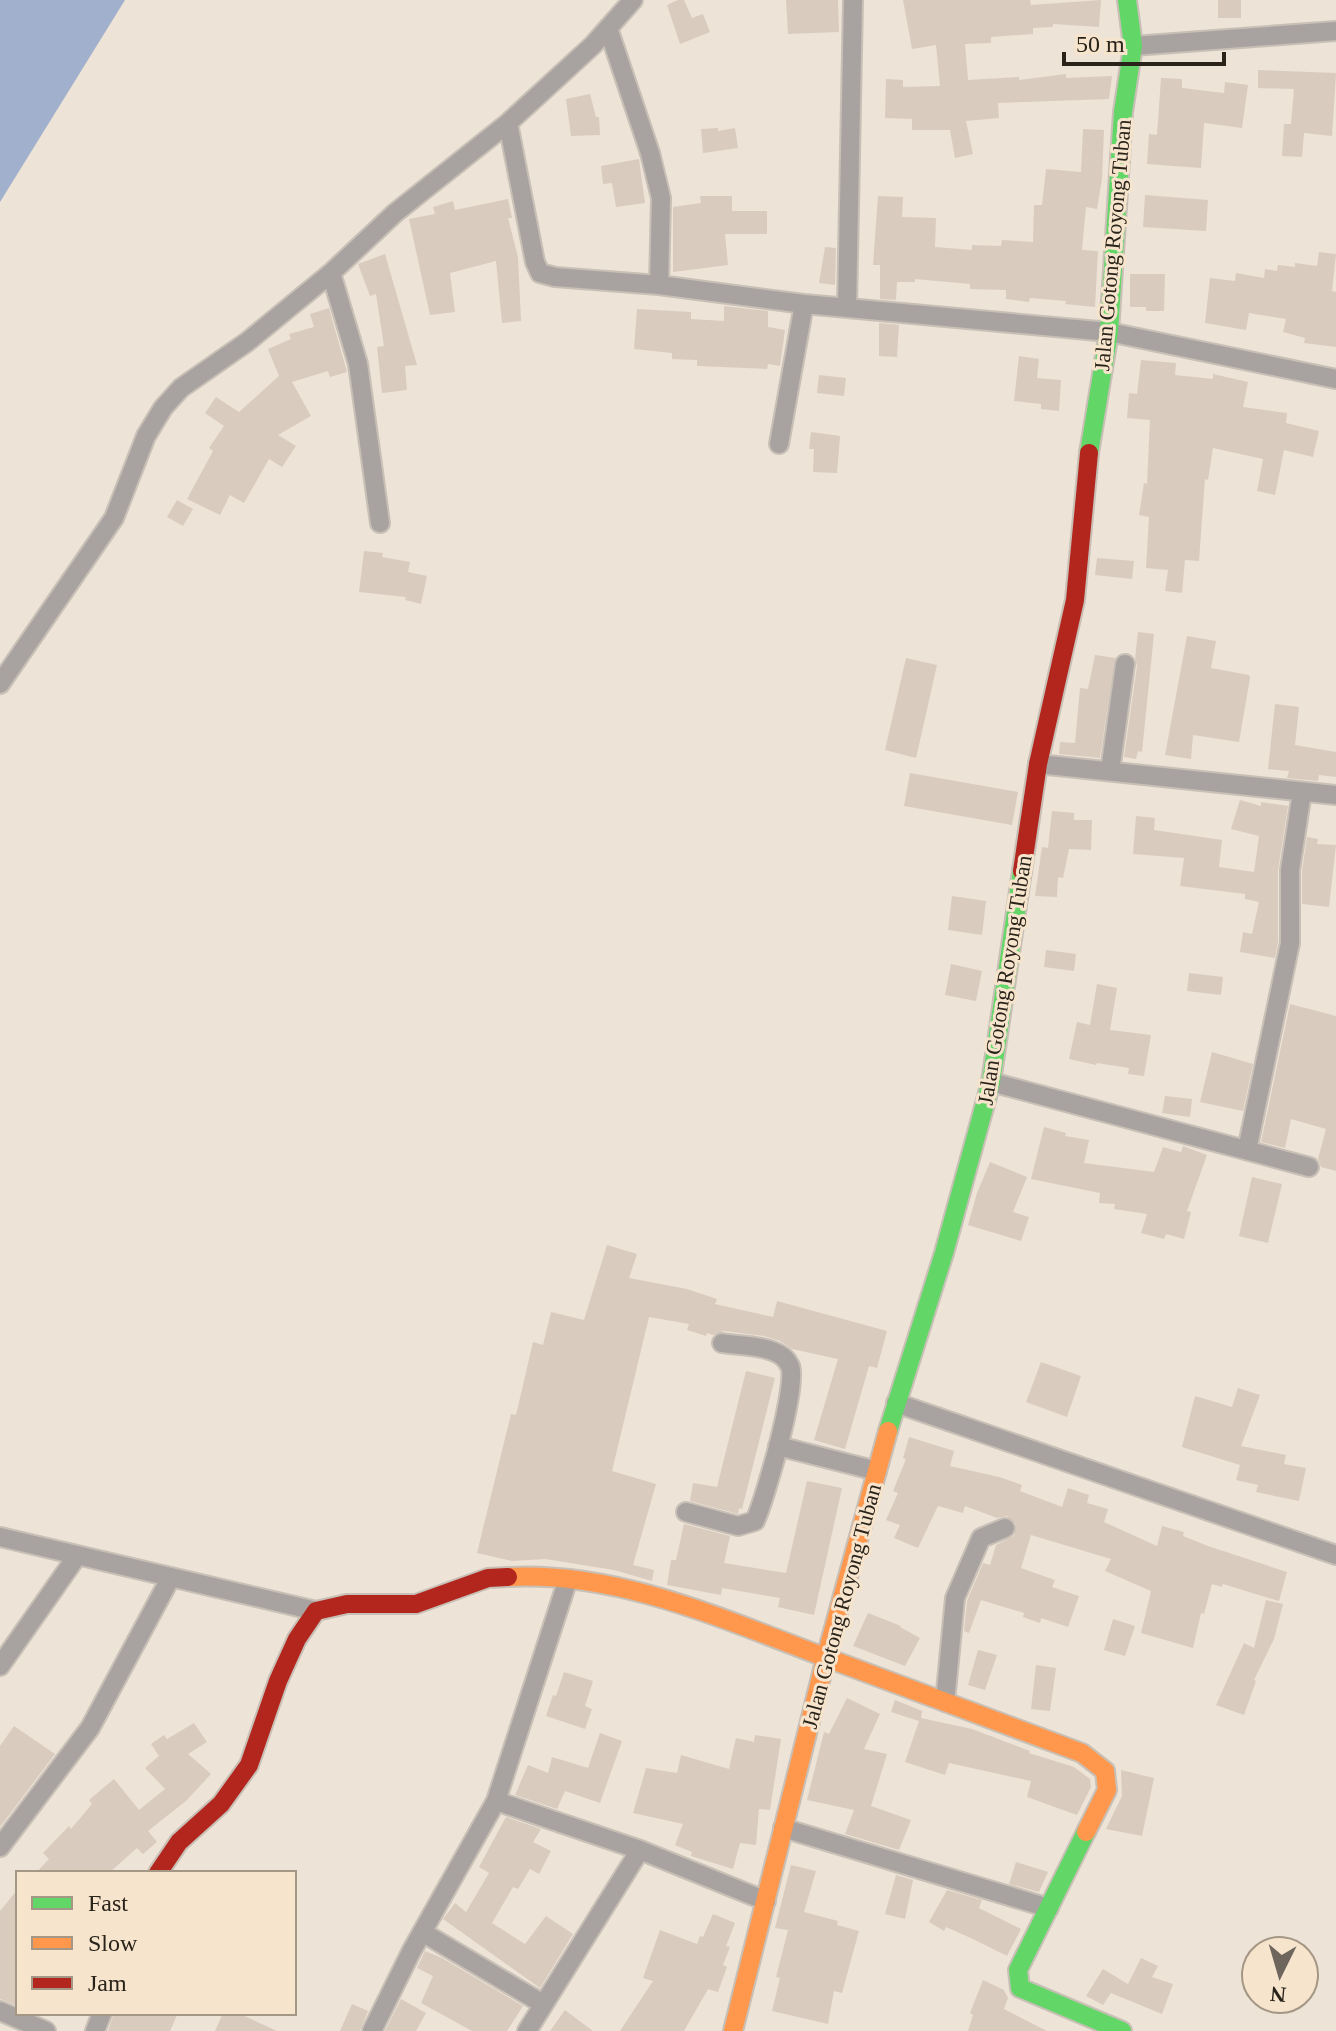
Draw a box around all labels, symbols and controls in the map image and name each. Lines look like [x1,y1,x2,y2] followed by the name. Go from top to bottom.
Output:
[1064,16,1224,66] scale bar
[1076,31,1125,57] text: 50 m
[1089,118,1136,372] street label: Jalan Gotong Royong Tuban
[972,853,1037,1107] street label: Jalan Gotong Royong Tuban
[797,1481,886,1731] street label: Jalan Gotong Royong Tuban
[16,1871,296,2015] legend
[88,1890,128,1916] text: Fast
[88,1930,138,1956] text: Slow
[1240,1935,1320,2015] north arrow
[88,1970,127,1996] text: Jam
[1269,1981,1287,2008] text: N

